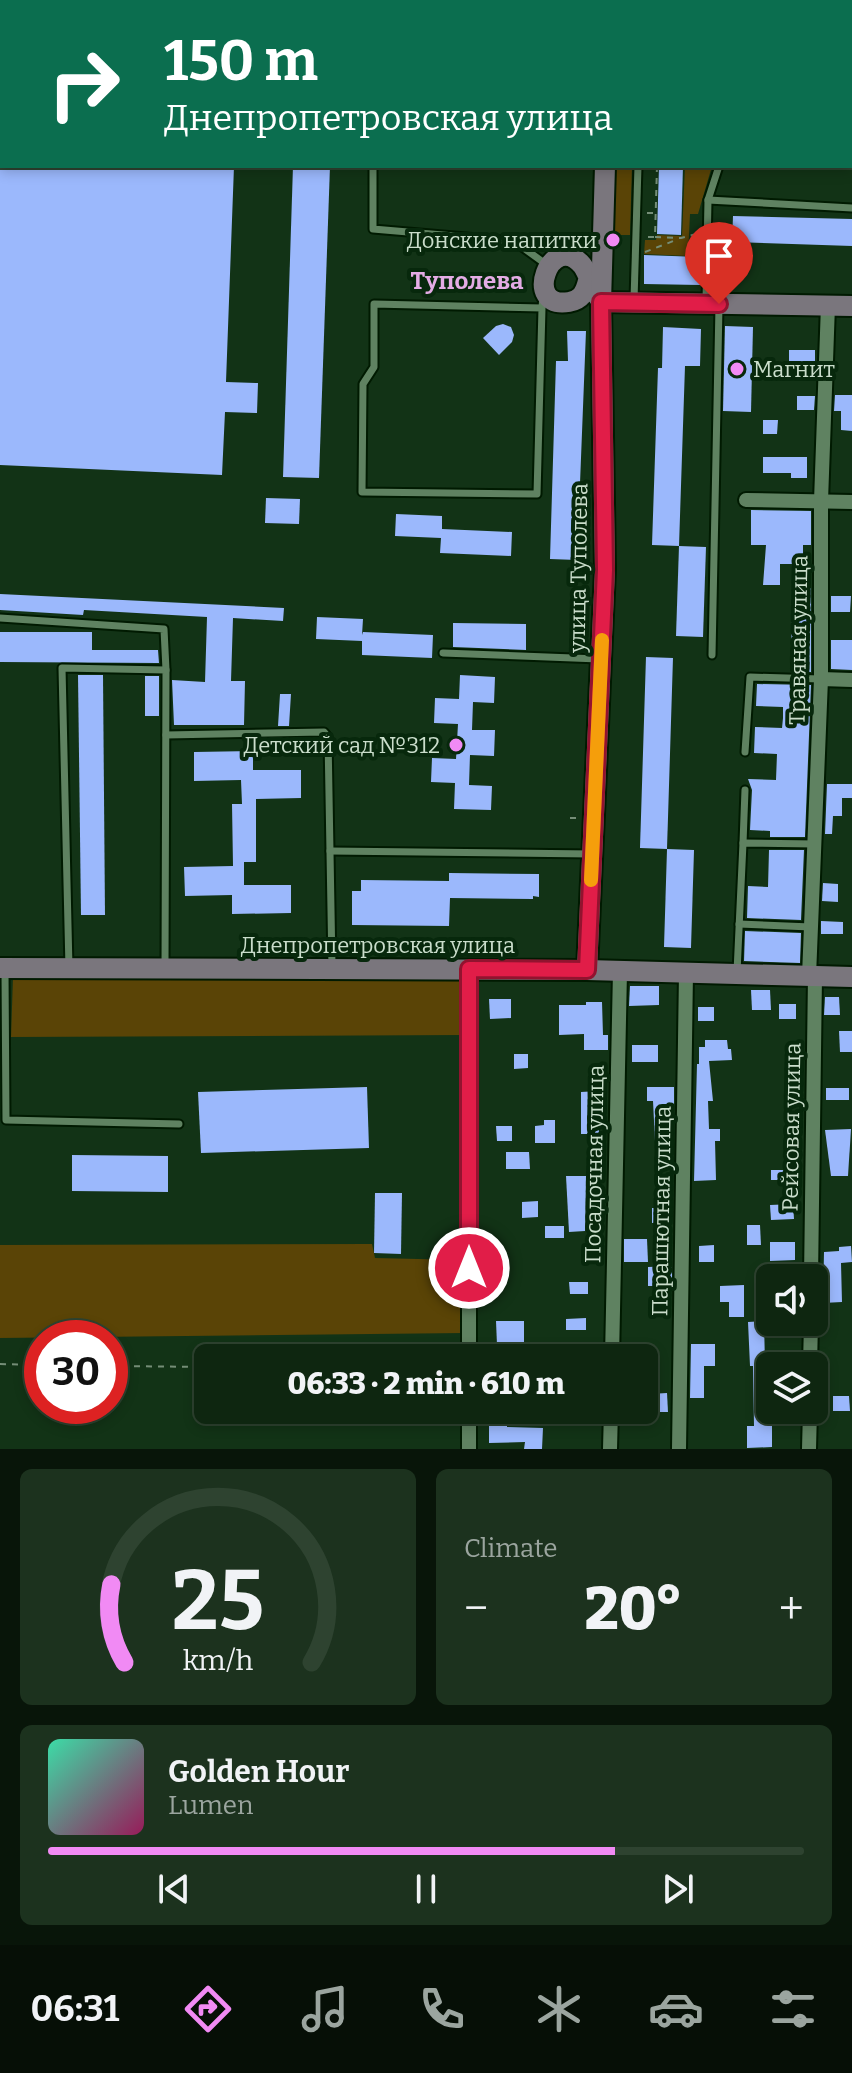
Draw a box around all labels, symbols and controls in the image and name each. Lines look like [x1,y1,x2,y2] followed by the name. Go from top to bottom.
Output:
[164,28,318,95] text: 150 m
[32,32,136,136] icon: right
[164,96,613,140] text: Днепропетровская улица
[685,222,753,304] pin
[407,227,597,254] place label: Донские напитки
[604,231,622,249] marker: Донские напитки
[697,234,741,278] icon: arrive
[410,267,524,295] district label: Туполева
[753,356,835,383] place label: Магнит
[728,360,746,378] marker: Магнит
[564,483,593,654] street label: улица Туполева
[784,555,813,725] street label: Травяная улица
[243,732,440,759] place label: Детский сад №312
[447,736,465,754] marker: Детский сад №312
[241,932,515,959] street label: Днепропетровская улица
[777,1042,806,1212] street label: Рейсовая улица
[579,1065,610,1263] street label: Посадочная улица
[646,1106,677,1316] street label: Парашютная улица
[427,1226,511,1310] position arrow
[756,1264,828,1424] map controls
[756,1264,828,1336] button: sound
[24,1320,128,1424] speed limit sign: 30
[756,1352,828,1424] button: layers
[288,1366,564,1402] text: 06:33 · 2 min · 610 m
[464,1533,558,1564] text: Climate
[172,1551,264,1651] text: 25
[584,1573,683,1645] text: 20°
[464,1582,488,1635] text: −
[779,1582,804,1635] text: +
[183,1643,254,1678] text: km/h
[168,1754,349,1790] text: Golden Hour
[168,1790,254,1821] text: Lumen
[152,1867,196,1911] icon: previous
[404,1867,448,1911] icon: pause
[656,1867,700,1911] icon: next
[180,1981,236,2037] icon: directions
[297,1981,353,2037] icon: music
[414,1981,470,2037] icon: phone
[531,1981,587,2037] icon: climate
[648,1981,704,2037] icon: car
[765,1981,821,2037] icon: filters
[31,1987,119,2031] text: 06:31

